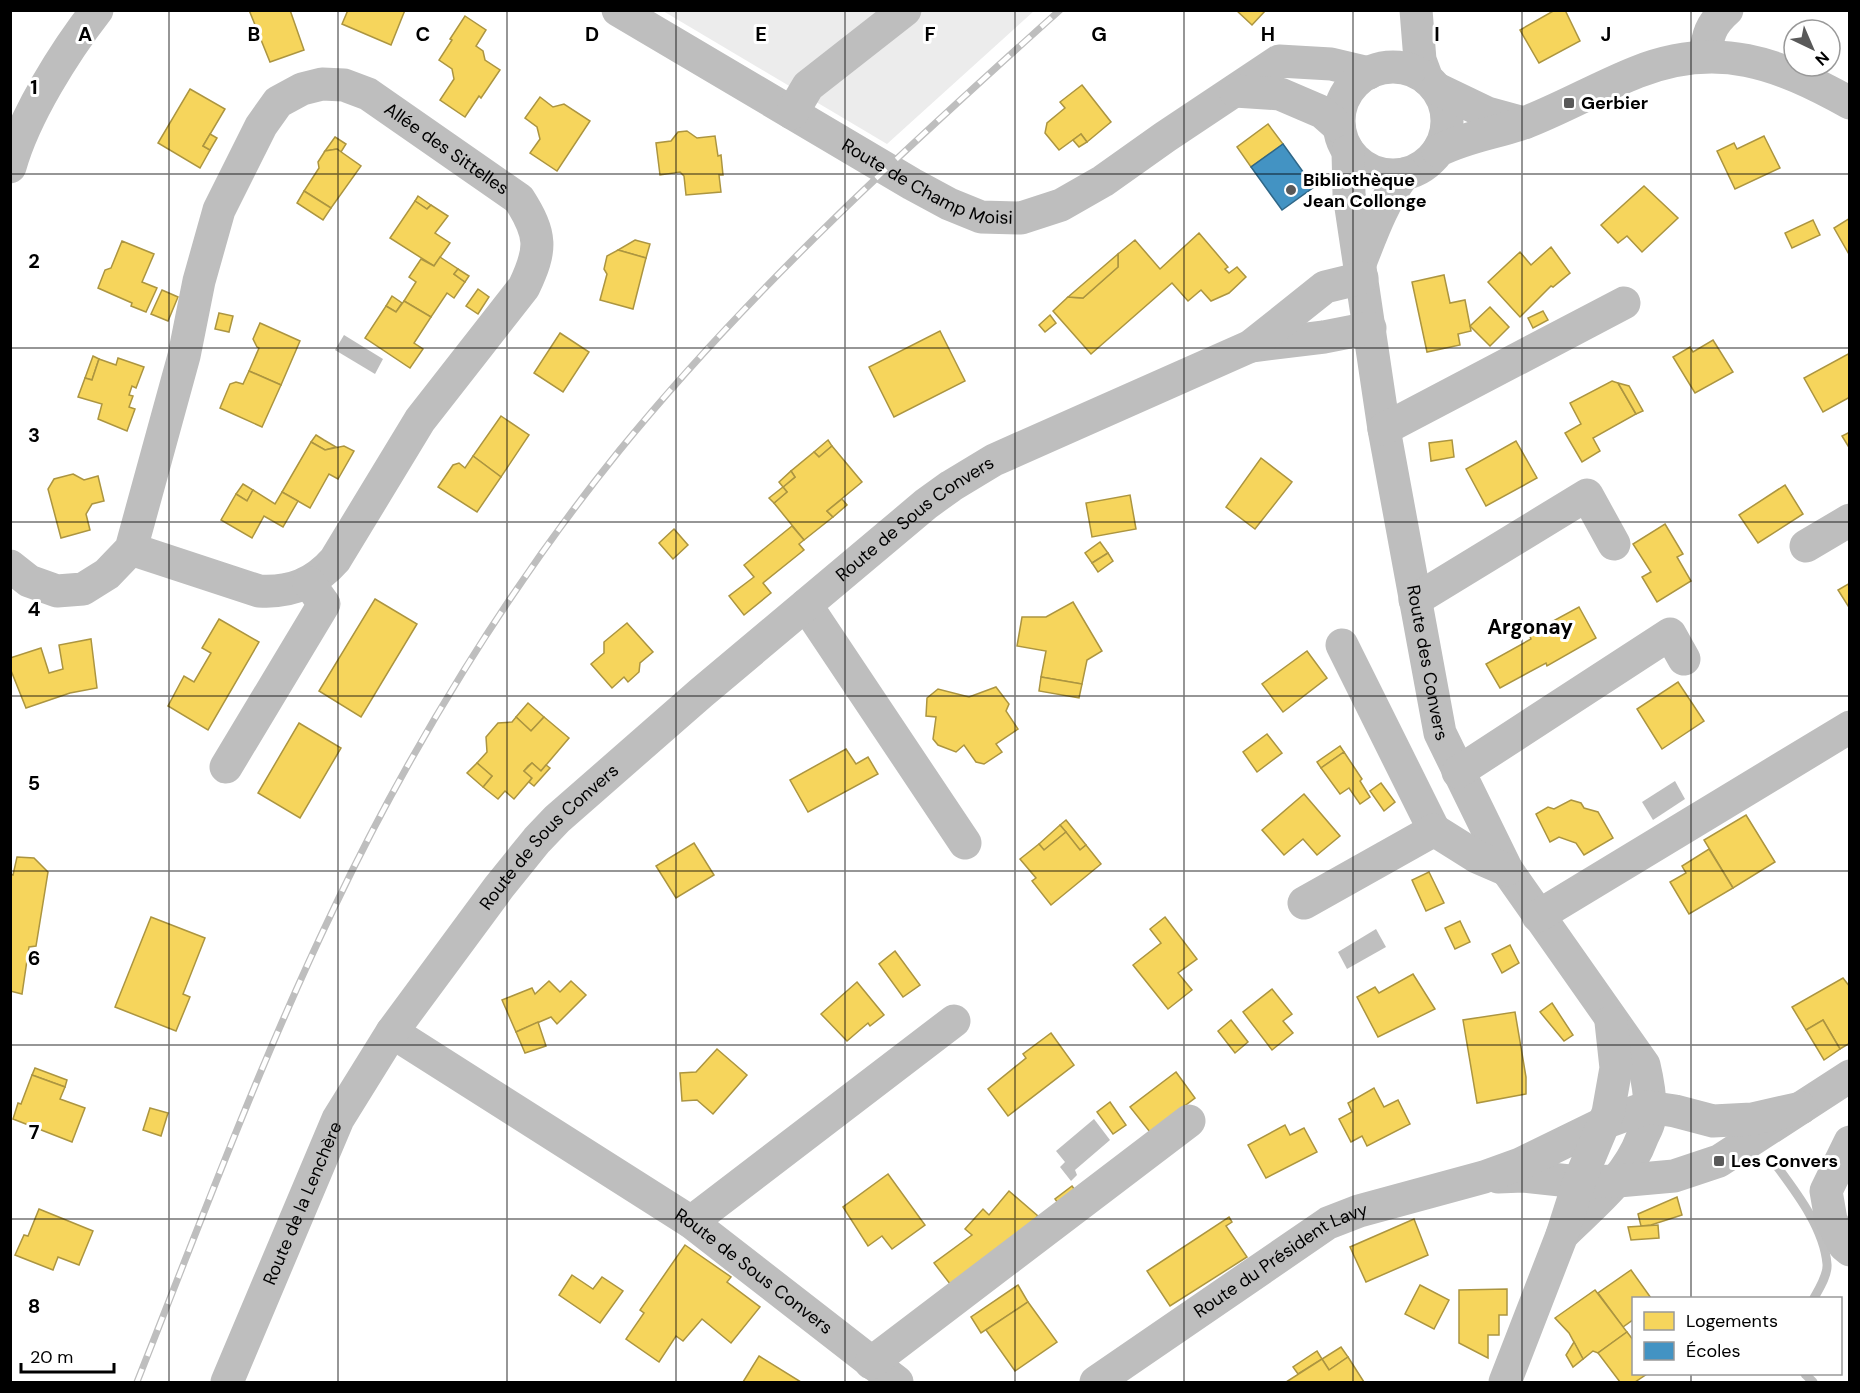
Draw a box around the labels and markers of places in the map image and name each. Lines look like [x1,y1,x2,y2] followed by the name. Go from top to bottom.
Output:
[1581,91,1648,115] place label: Gerbier
[1562,96,1576,110] marker: Gerbier
[1303,168,1427,213] place label: Bibliothèque Jean Collonge
[1284,183,1298,197] marker: Bibliothèque Jean Collonge
[1731,1149,1838,1173] place label: Les Convers
[1712,1154,1726,1168] marker: Les Convers

